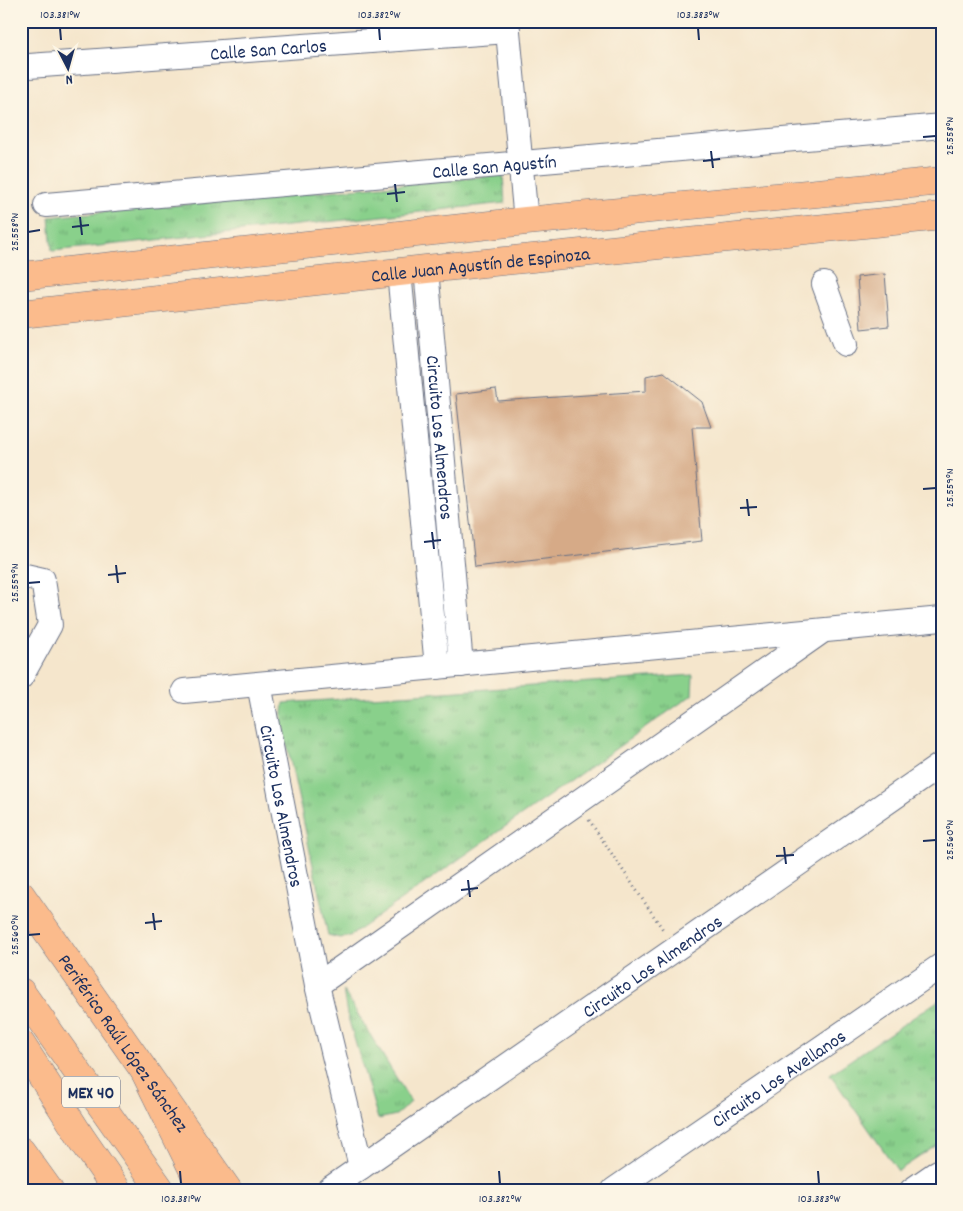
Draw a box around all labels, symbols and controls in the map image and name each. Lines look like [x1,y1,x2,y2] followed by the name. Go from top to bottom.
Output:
[40,7,80,24] text: 103.381°W
[358,7,400,24] text: 103.382°W
[677,7,719,24] text: 103.383°W
[209,34,328,70] street label: Calle San Carlos
[42,42,92,92] north arrow
[65,69,74,89] text: N
[942,117,959,155] text: 25.558°N
[431,150,558,188] street label: Calle San Agustín
[7,213,24,251] text: 25.558°N
[370,242,592,292] street label: Calle Juan Agustín de Espinoza
[417,354,458,521] street label: Circuito Los Almendros
[942,468,959,508] text: 25.559°N
[7,563,24,603] text: 25.559°N
[250,723,308,890] street label: Circuito Los Almendros
[942,820,959,860] text: 25.560°N
[578,910,729,1026] street label: Circuito Los Almendros
[7,915,24,955] text: 25.560°N
[49,950,194,1139] street label: Periférico Raúl López Sánchez
[707,1025,853,1136] street label: Circuito Los Avellanos
[62,1076,120,1108] road number: MEX 40
[161,1191,201,1208] text: 103.381°W
[479,1191,521,1208] text: 103.382°W
[798,1191,840,1208] text: 103.383°W

